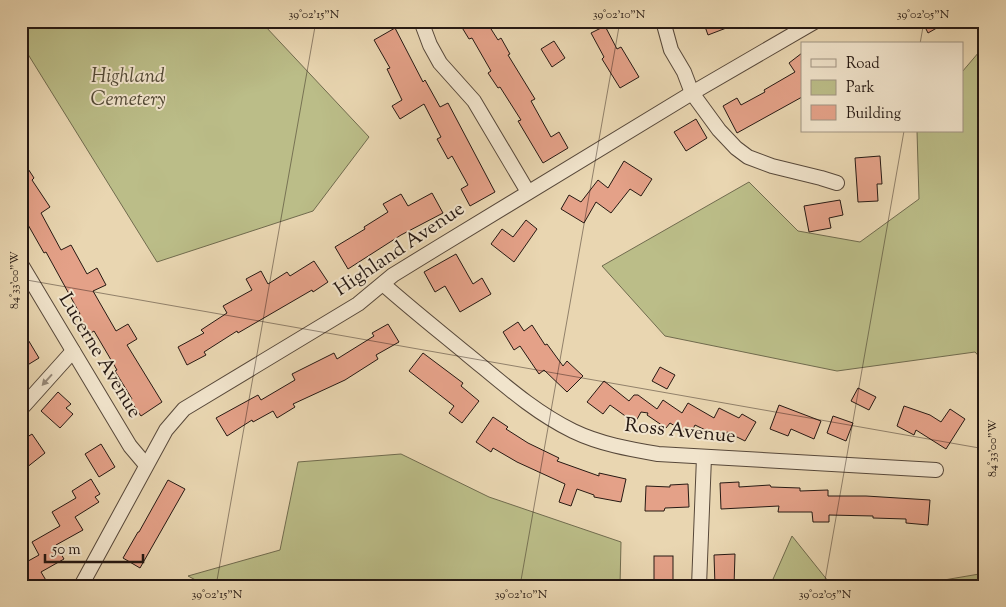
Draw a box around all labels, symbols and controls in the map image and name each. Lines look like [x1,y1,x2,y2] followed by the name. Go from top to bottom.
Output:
[289,6,340,24] text: 39°02'15"N
[593,6,646,24] text: 39°02'10"N
[897,6,950,24] text: 39°02'05"N
[801,42,964,132] legend
[846,54,880,75] text: Road
[90,63,166,115] park label: Highland Cemetery
[846,78,875,99] text: Park
[846,104,901,125] text: Building
[329,196,471,304] street label: Highland Avenue
[6,250,24,309] text: 84°33'00"W
[50,288,148,424] street label: Lucerne Avenue
[41,373,53,385] one-way arrow
[623,412,737,452] street label: Ross Avenue
[984,418,1002,477] text: 84°33'00"W
[45,532,142,564] scale bar
[51,540,81,561] text: 50 m
[192,586,243,604] text: 39°02'15"N
[495,586,548,604] text: 39°02'10"N
[799,586,852,604] text: 39°02'05"N

